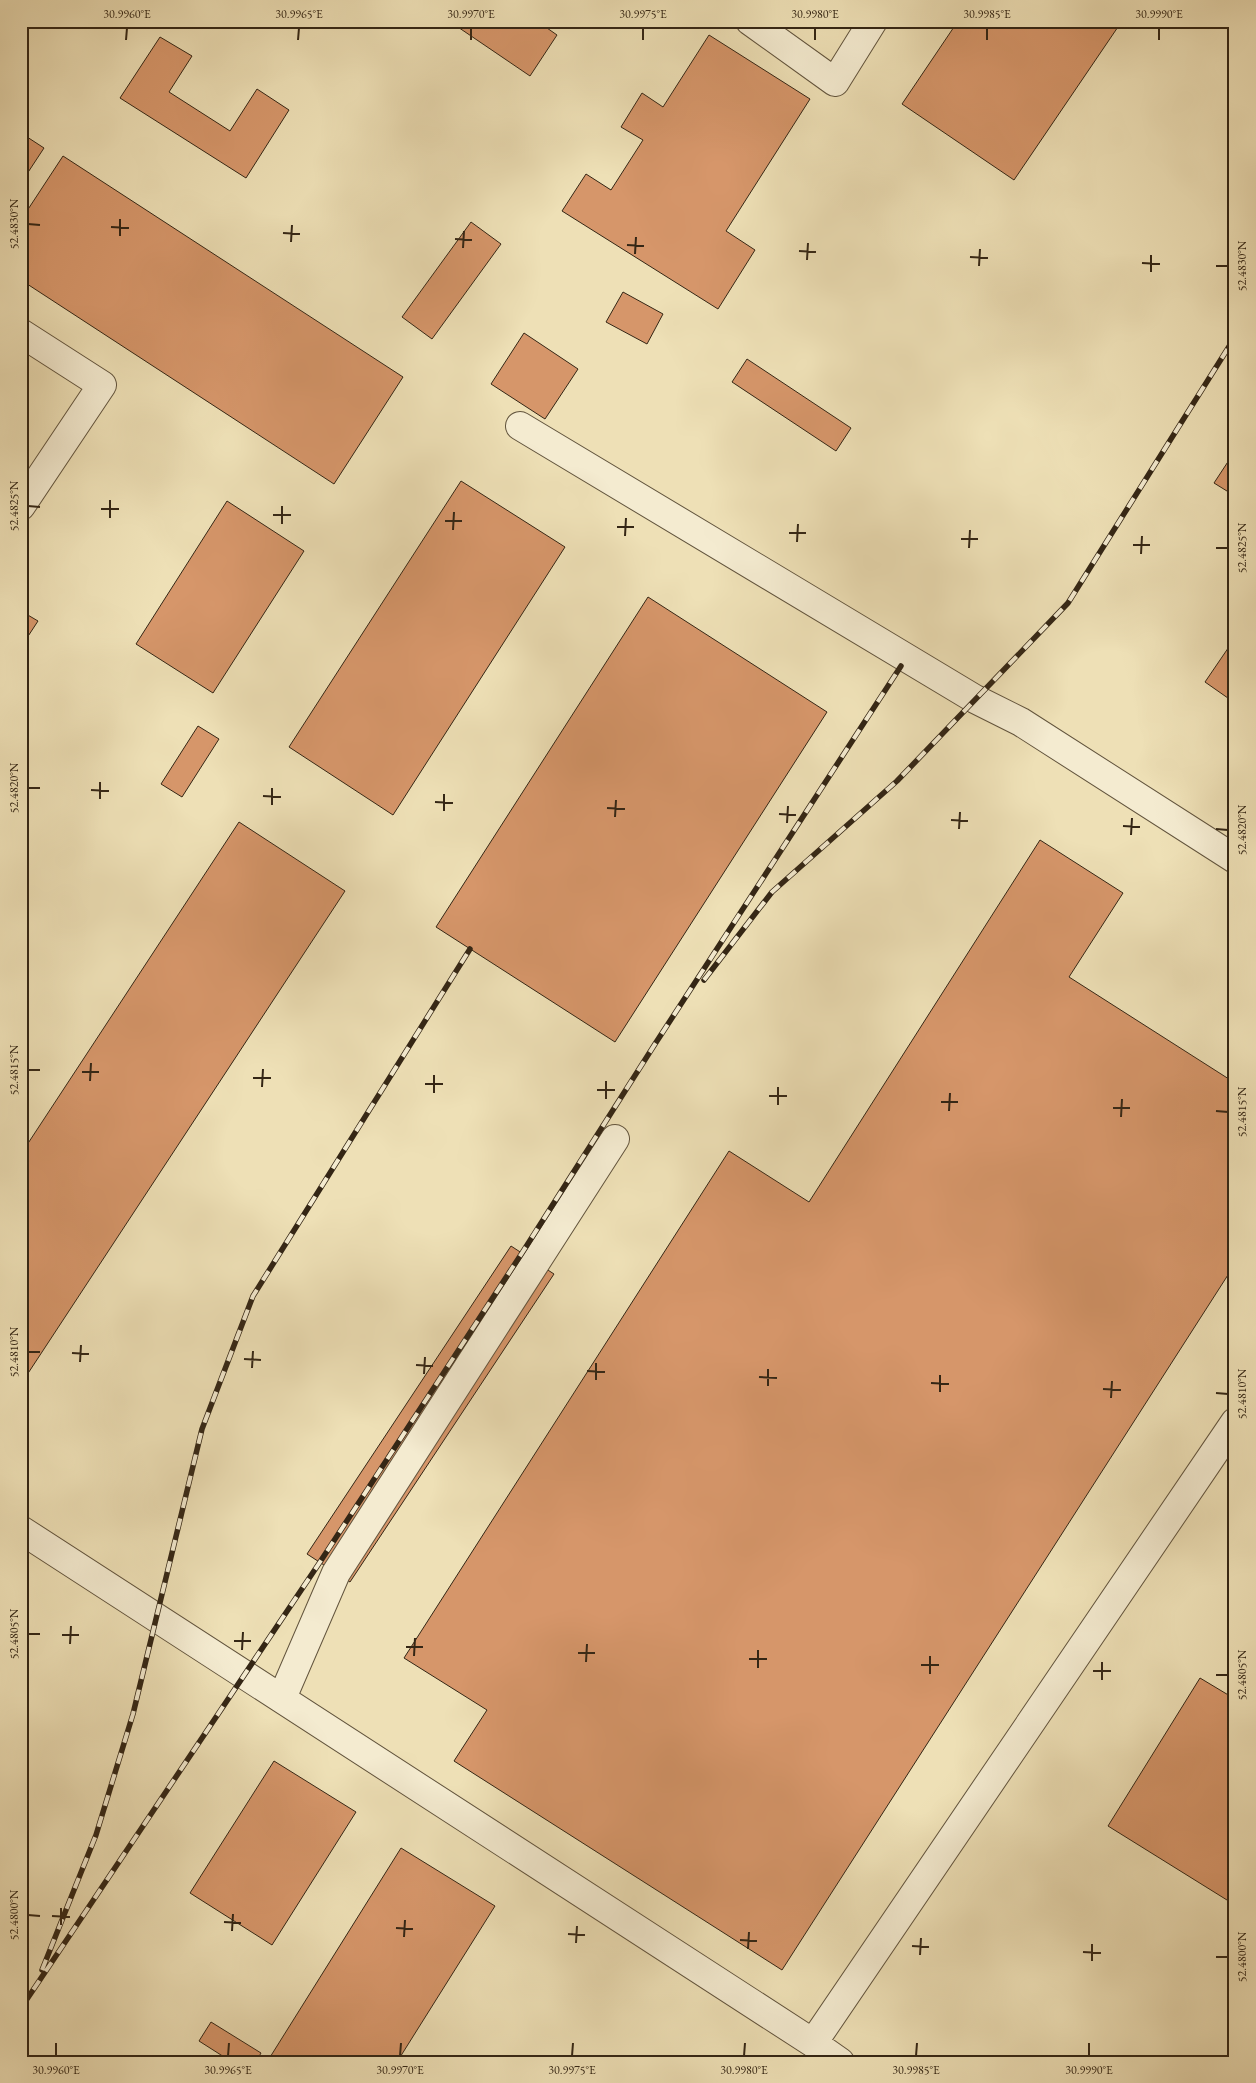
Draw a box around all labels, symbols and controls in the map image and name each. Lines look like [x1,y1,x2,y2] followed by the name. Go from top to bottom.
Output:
[103,6,151,22] text: 30.9960°E
[275,6,323,22] text: 30.9965°E
[447,6,495,22] text: 30.9970°E
[619,6,667,22] text: 30.9975°E
[791,6,839,22] text: 30.9980°E
[963,6,1011,22] text: 30.9985°E
[1135,6,1183,22] text: 30.9990°E
[6,198,22,249] text: 52.4830°N
[1234,240,1250,291] text: 52.4830°N
[6,480,22,531] text: 52.4825°N
[1234,522,1250,573] text: 52.4825°N
[6,762,22,813] text: 52.4820°N
[1234,804,1250,855] text: 52.4820°N
[6,1044,22,1095] text: 52.4815°N
[1234,1086,1250,1137] text: 52.4815°N
[6,1326,22,1377] text: 52.4810°N
[1234,1368,1250,1419] text: 52.4810°N
[6,1608,22,1659] text: 52.4805°N
[1234,1649,1250,1700] text: 52.4805°N
[6,1889,22,1940] text: 52.4800°N
[1234,1931,1250,1982] text: 52.4800°N
[32,2062,80,2078] text: 30.9960°E
[204,2062,252,2078] text: 30.9965°E
[376,2062,424,2078] text: 30.9970°E
[548,2062,596,2078] text: 30.9975°E
[720,2062,768,2078] text: 30.9980°E
[892,2062,940,2078] text: 30.9985°E
[1065,2062,1113,2078] text: 30.9990°E

